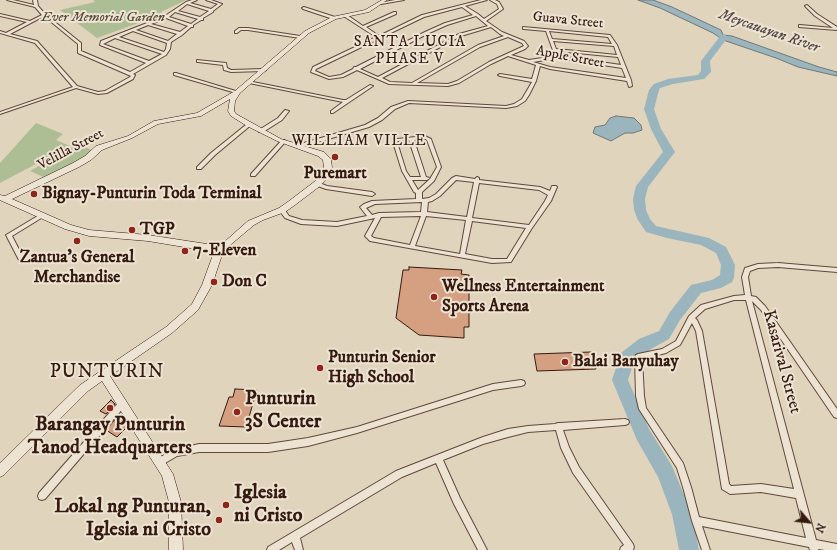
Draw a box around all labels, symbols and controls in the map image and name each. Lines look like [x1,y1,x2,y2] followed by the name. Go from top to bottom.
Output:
[716,6,822,58] water label: Meycauayan River
[532,9,604,33] street label: Guava Street
[41,10,165,26] park label: Ever Memorial Garden
[354,34,466,69] district label: SANTA LUCIA PHASE V
[535,43,605,73] street label: Apple Street
[35,126,107,174] street label: Velilla Street
[291,133,427,151] district label: WILLIAM VILLE
[330,152,340,162] marker: Puremart
[303,164,367,184] place label: Puremart
[42,184,262,204] place label: Bignay-Punturin Toda Terminal
[29,189,39,199] marker: Bignay-Punturin Toda Terminal
[140,220,175,240] place label: TGP
[127,225,137,235] marker: TGP
[72,236,82,246] marker: Zantua's General Merchandise
[193,241,256,261] place label: 7-Eleven
[180,246,190,256] marker: 7-Eleven
[20,248,134,288] place label: Zantua's General Merchandise
[222,272,267,292] place label: Don C
[209,277,219,287] marker: Don C
[442,277,604,317] place label: Wellness Entertainment Sports Arena
[429,292,439,302] marker: Wellness Entertainment Sports Arena
[757,308,805,416] street label: Kasarival Street
[328,348,436,388] place label: Punturin Senior High School
[573,352,678,372] place label: Balai Banyuhay
[560,357,570,367] marker: Balai Banyuhay
[50,362,164,384] district label: PUNTURIN
[315,363,325,373] marker: Punturin Senior High School
[245,388,321,435] place label: Punturin 3S Center
[105,403,115,413] marker: Barangay Punturin Tanod Headquarters
[232,407,242,417] marker: Punturin 3S Center
[28,414,192,461] place label: Barangay Punturin Tanod Headquarters
[234,482,302,529] place label: Iglesia ni Cristo
[54,496,211,543] place label: Lokal ng Punturan, Iglesia ni Cristo
[221,500,231,510] marker: Iglesia ni Cristo
[789,502,829,542] north arrow
[214,515,224,525] marker: Lokal ng Punturan, Iglesia ni Cristo
[811,520,828,535] text: N

